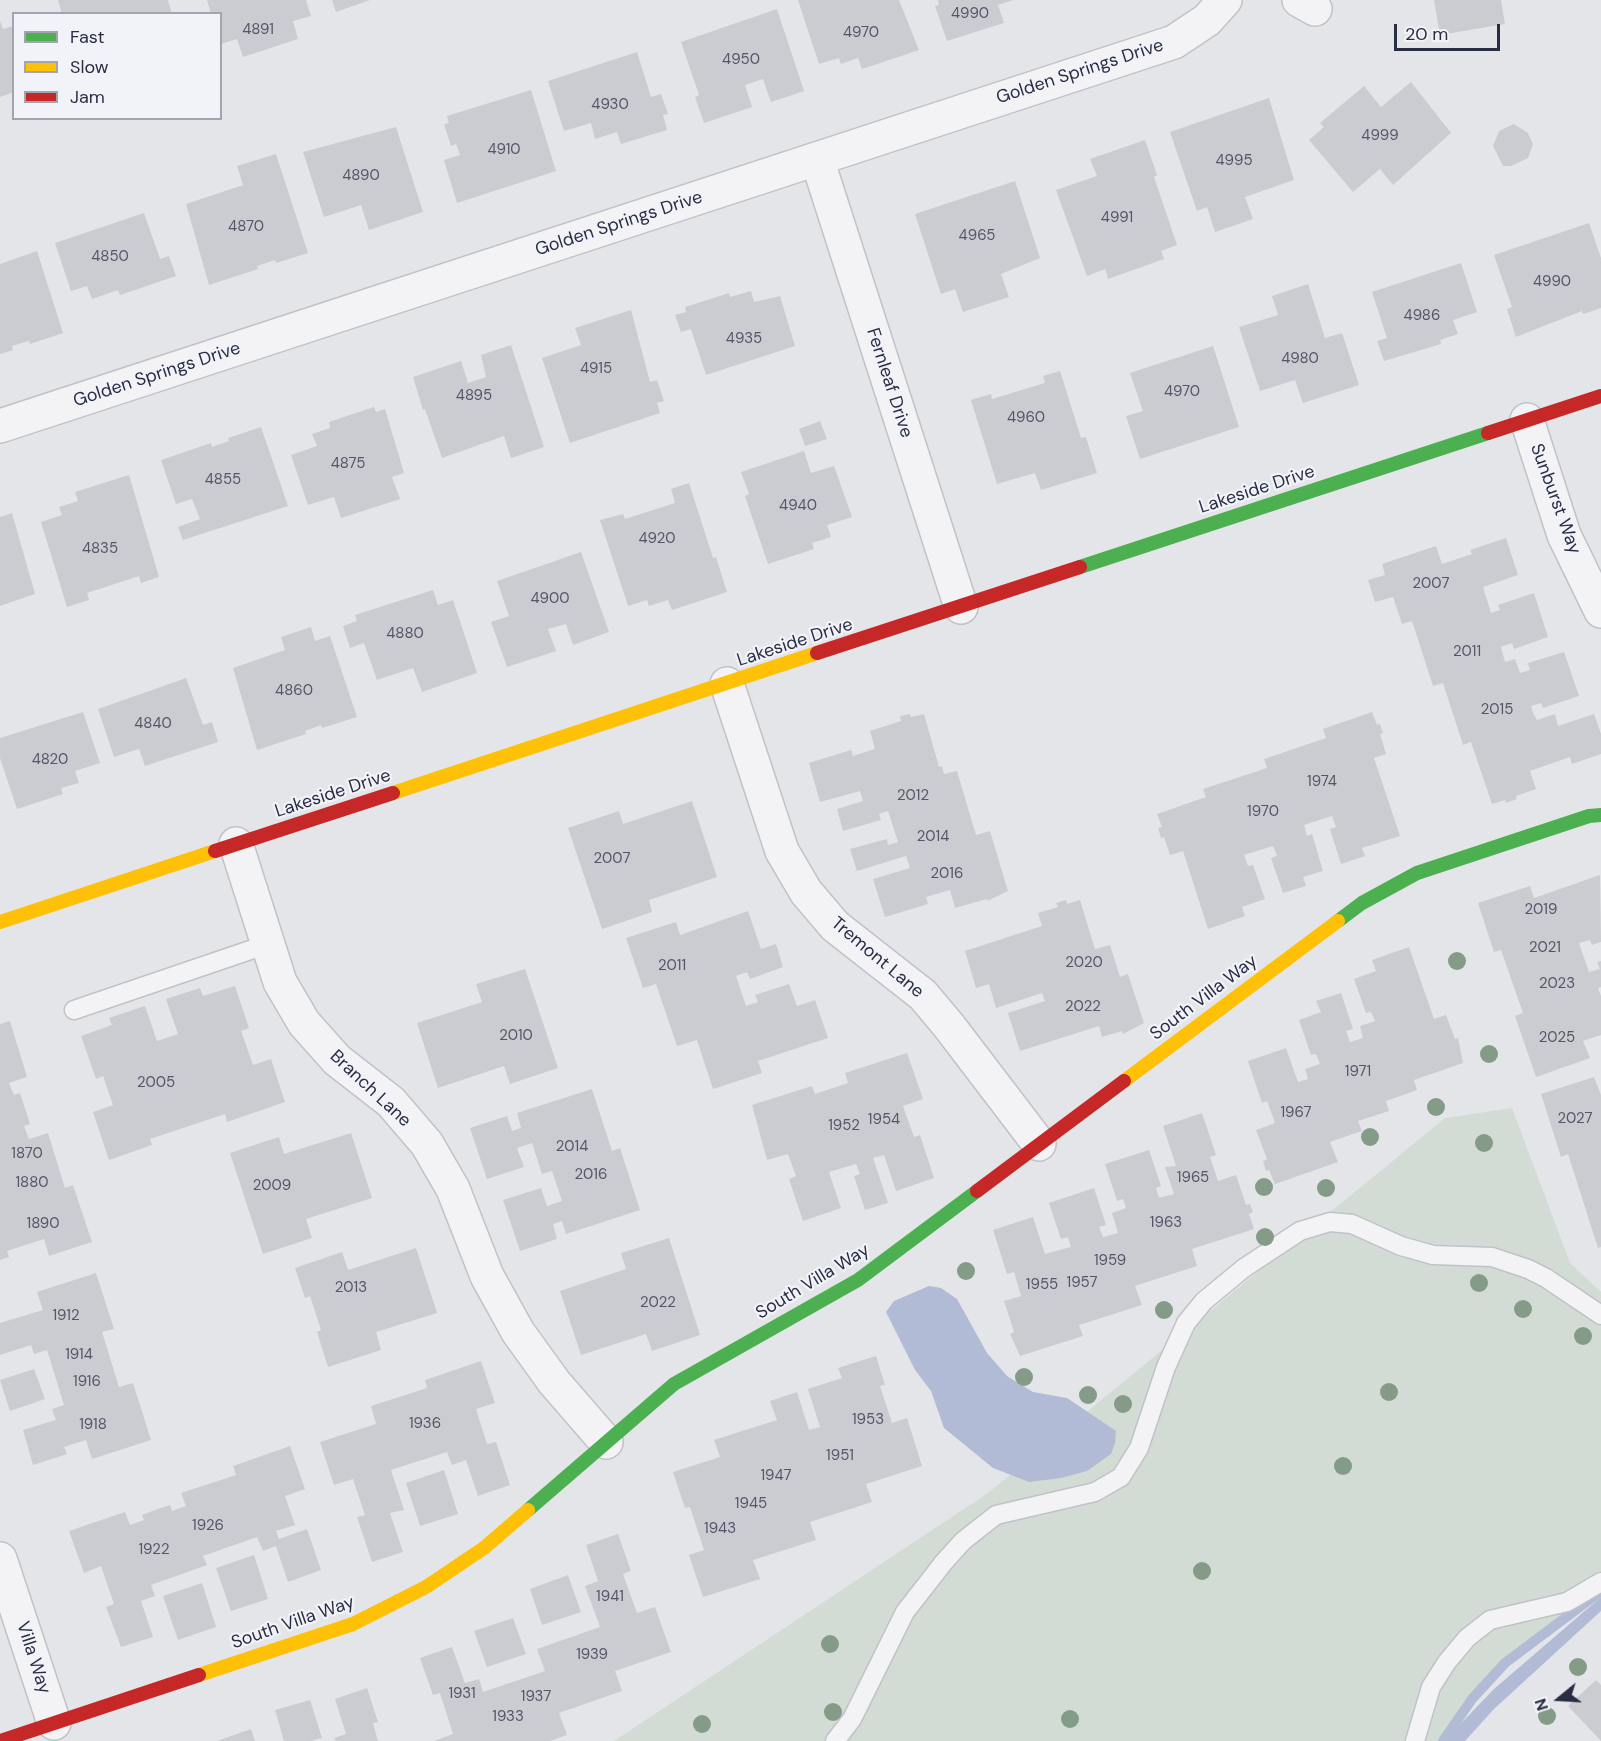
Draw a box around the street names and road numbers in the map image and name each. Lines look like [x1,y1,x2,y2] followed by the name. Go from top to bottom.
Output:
[994,35,1166,109] street label: Golden Springs Drive
[533,187,705,261] street label: Golden Springs Drive
[861,325,917,441] street label: Fernleaf Drive
[71,338,243,412] street label: Golden Springs Drive
[1525,441,1585,557] street label: Sunburst Way
[1197,461,1317,519] street label: Lakeside Drive
[735,614,855,672] street label: Lakeside Drive
[273,765,393,823] street label: Lakeside Drive
[826,913,928,1003] street label: Tremont Lane
[1146,951,1262,1045] street label: South Villa Way
[325,1046,415,1132] street label: Branch Lane
[752,1240,874,1324] street label: South Villa Way
[229,1592,357,1654] street label: South Villa Way
[11,1619,55,1697] street label: Villa Way

